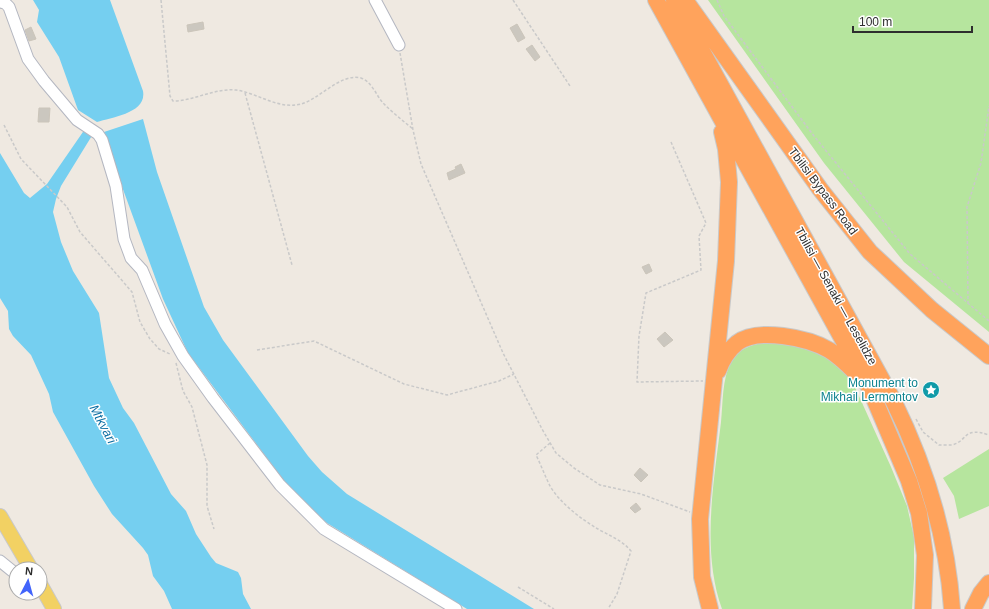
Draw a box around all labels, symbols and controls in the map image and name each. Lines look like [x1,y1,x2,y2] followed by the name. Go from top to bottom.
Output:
[853,8,972,34] scale bar
[859,15,892,29] text: 100 m
[786,145,860,237] street label: Tbilisi Bypass Road
[792,225,880,368] street label: Tbilisi — Senaki — Leselidze
[821,376,918,404] place label: Monument to Mikhail Lermontov
[921,380,941,400] place icon: Monument to Mikhail Lermontov
[87,402,120,447] water label: Mtkvari
[8,561,48,601] north arrow
[24,565,34,577] text: N

